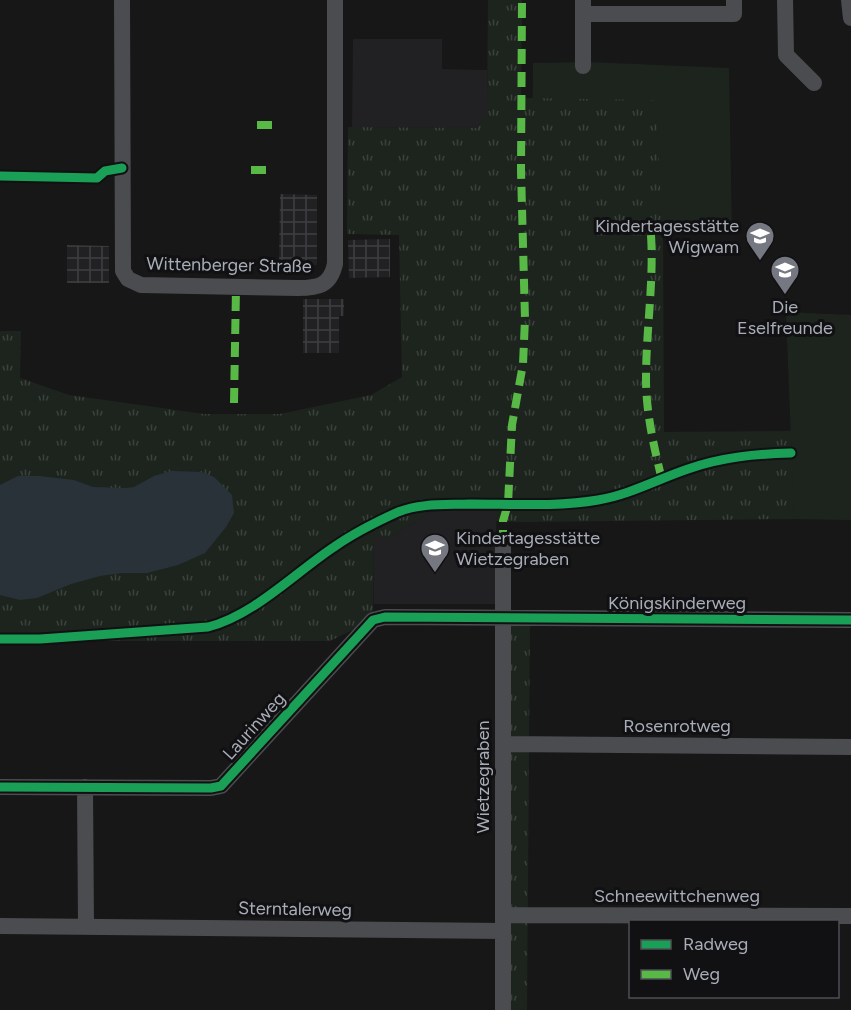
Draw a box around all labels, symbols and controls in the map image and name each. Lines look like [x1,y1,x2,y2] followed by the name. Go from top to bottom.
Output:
[595,215,739,258] place label: Kindertagesstätte Wigwam
[744,220,776,262] school or university icon: Kindertagesstätte Wigwam
[146,253,312,277] street label: Wittenberger Straße
[769,254,801,296] school or university icon: Die Eselfreunde
[737,296,833,339] place label: Die Eselfreunde
[456,527,600,570] place label: Kindertagesstätte Wietzegraben
[419,532,451,574] school or university icon: Kindertagesstätte Wietzegraben
[608,592,746,614] street label: Königskinderweg
[218,688,290,764] street label: Laurinweg
[623,715,731,737] street label: Rosenrotweg
[472,720,494,834] street label: Wietzegraben
[594,885,760,907] street label: Schneewittchenweg
[238,897,352,921] street label: Sterntalerweg
[629,920,839,998] legend
[683,933,748,955] text: Radweg
[683,963,720,985] text: Weg

